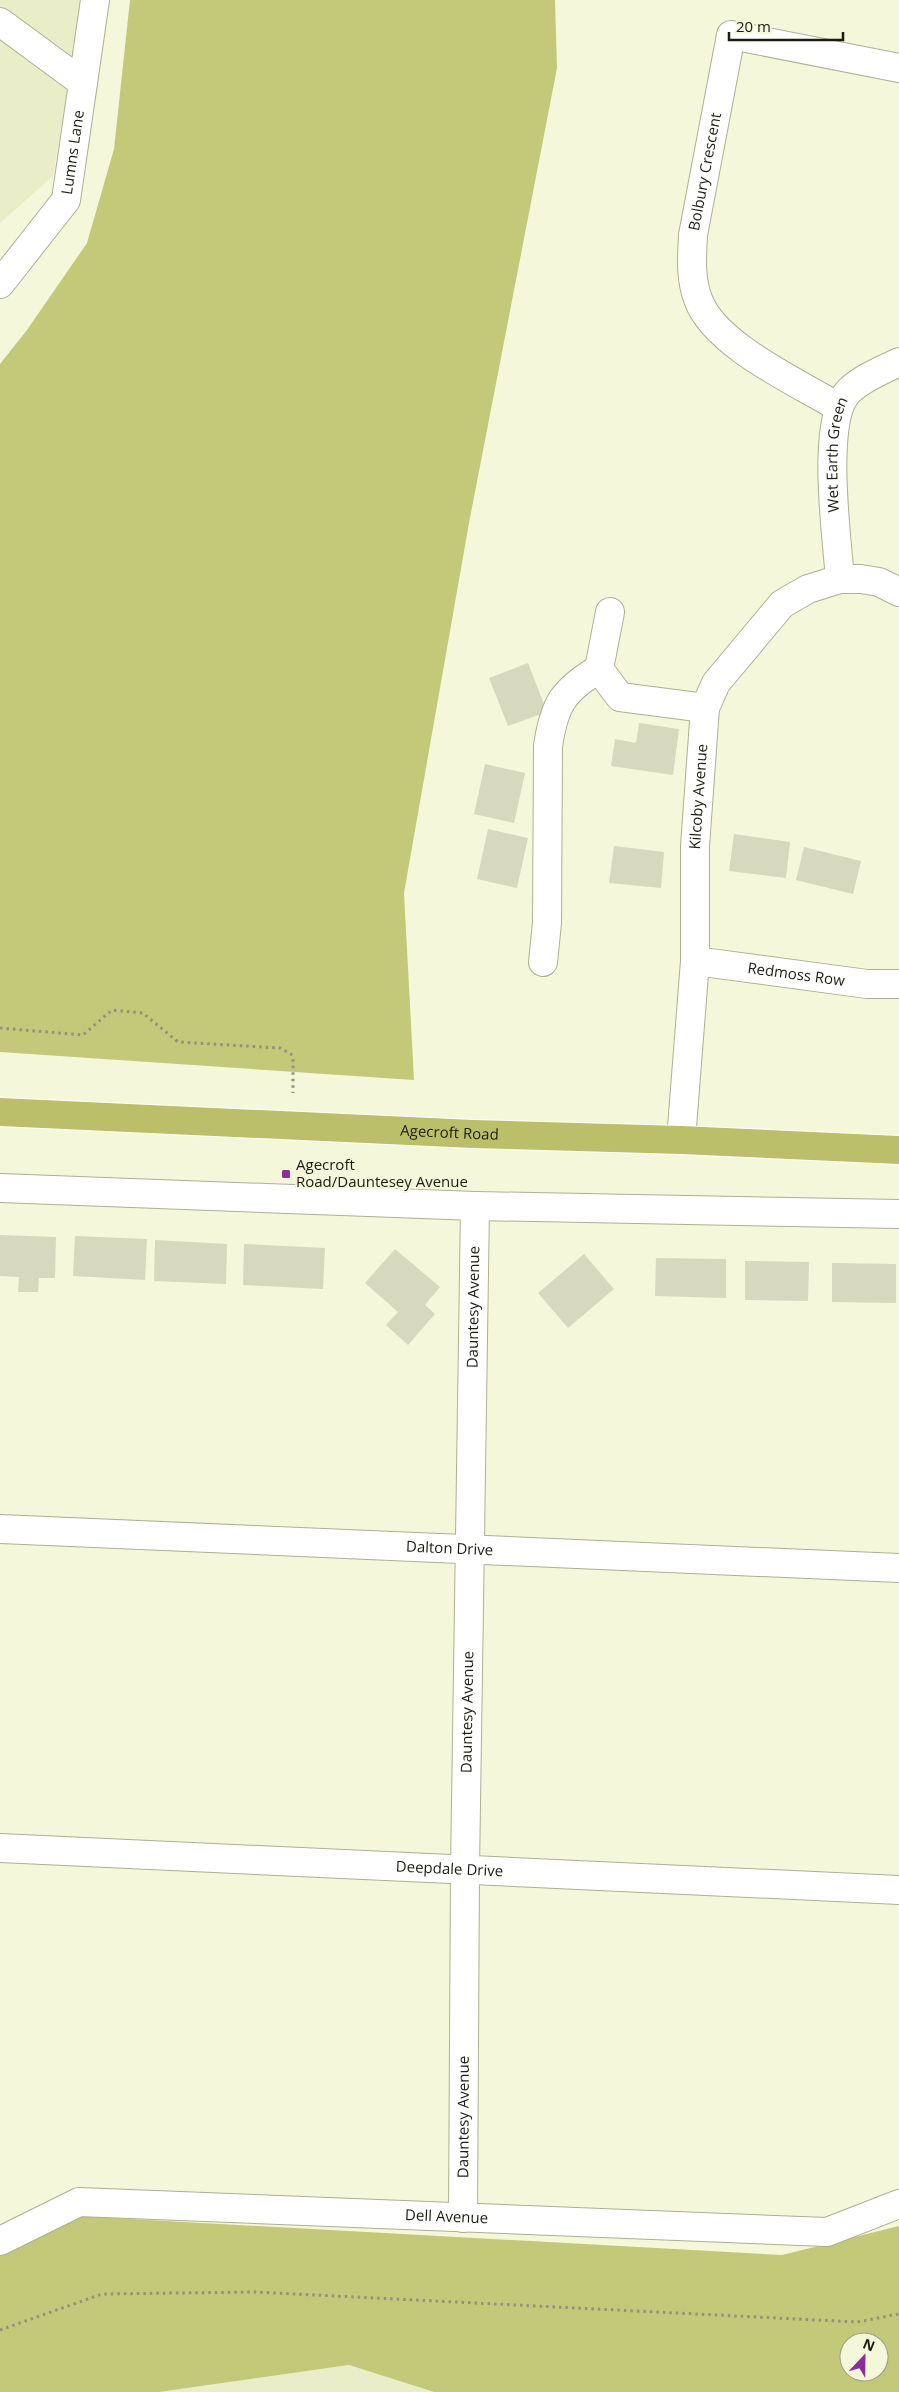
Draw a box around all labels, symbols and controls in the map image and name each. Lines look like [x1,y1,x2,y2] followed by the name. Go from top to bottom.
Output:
[729,10,843,42] scale bar
[736,16,771,36] text: 20 m
[56,109,88,196] street label: Lumns Lane
[683,111,725,232] street label: Bolbury Crescent
[821,393,852,513] street label: Wet Earth Green
[684,743,711,850] street label: Kilcoby Avenue
[746,957,846,990] street label: Redmoss Row
[400,1120,499,1144] street label: Agecroft Road
[296,1154,468,1191] place label: Agecroft Road/Dauntesey Avenue
[280,1168,292,1180] marker: Agecroft Road/Dauntesey Avenue
[462,1246,483,1368] street label: Dauntesy Avenue
[406,1536,494,1559] street label: Dalton Drive
[455,1651,477,1773] street label: Dauntesy Avenue
[395,1856,504,1880] street label: Deepdale Drive
[452,2056,473,2178] street label: Dauntesy Avenue
[405,2204,489,2227] street label: Dell Avenue
[839,2332,889,2382] north arrow
[860,2334,878,2355] text: N

